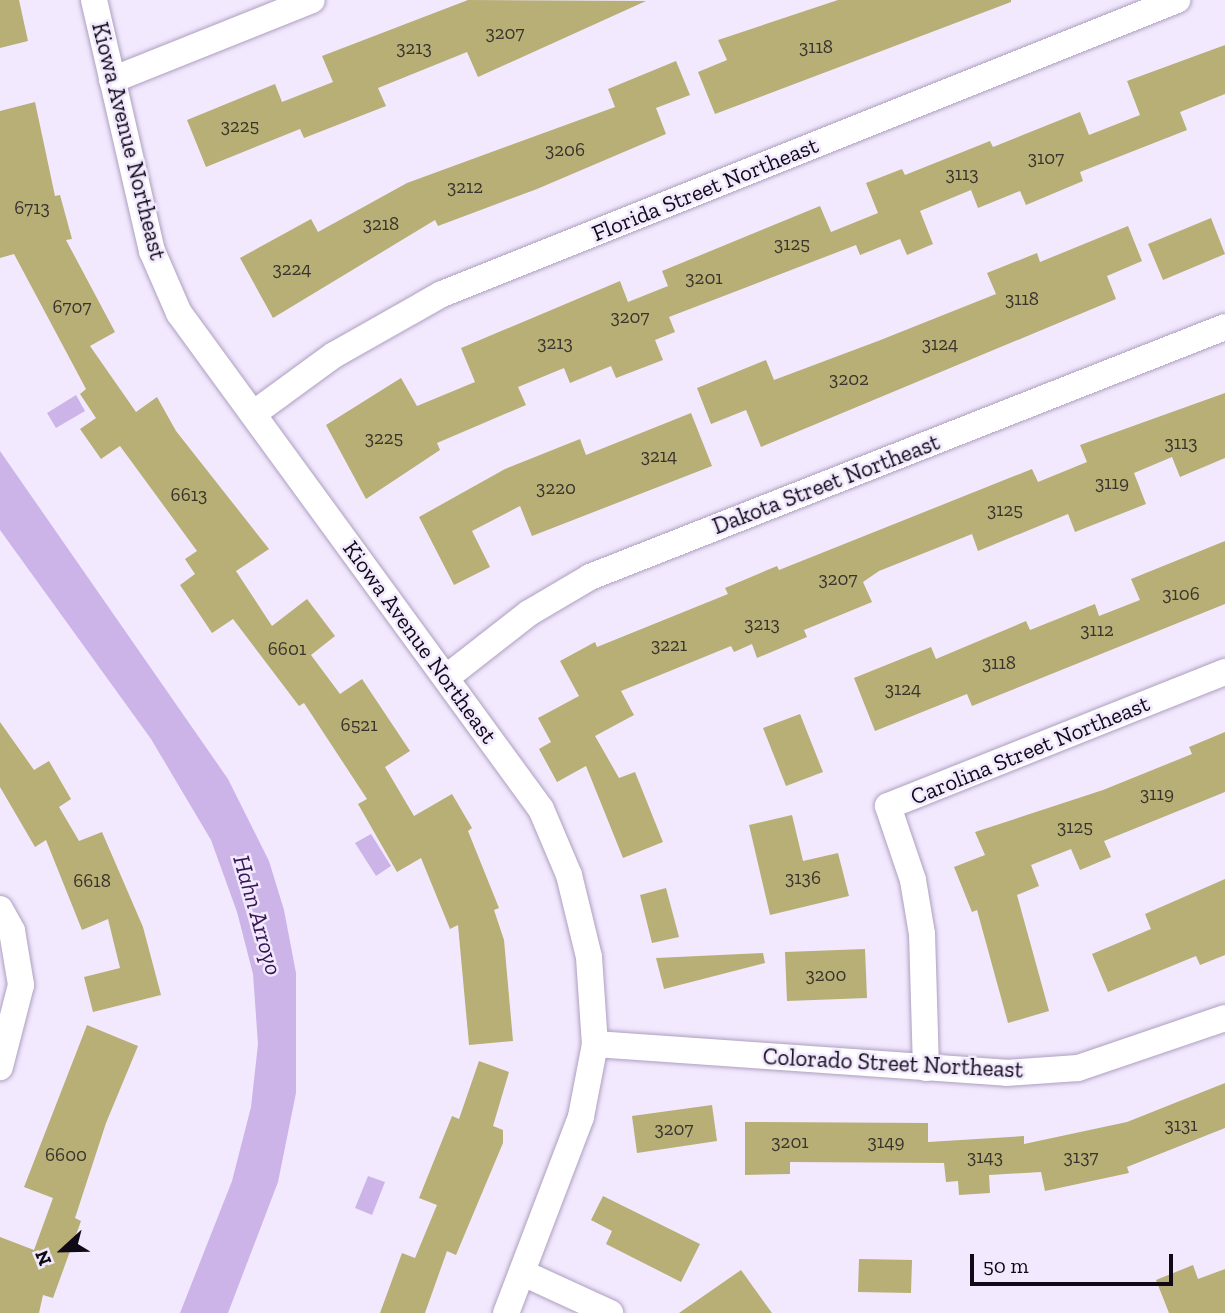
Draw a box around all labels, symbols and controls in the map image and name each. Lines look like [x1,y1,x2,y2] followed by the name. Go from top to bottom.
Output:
[86,19,172,263] street label: Kiowa Avenue Northeast
[486,22,524,44] house number: 3207
[799,36,833,58] house number: 3118
[396,37,432,59] house number: 3213
[221,115,259,137] house number: 3225
[588,131,822,247] street label: Florida Street Northeast
[545,139,585,161] house number: 3206
[1028,147,1064,169] house number: 3107
[945,163,979,185] house number: 3113
[447,176,483,198] house number: 3212
[14,197,50,219] house number: 6713
[363,213,399,235] house number: 3218
[774,233,810,255] house number: 3125
[272,258,312,280] house number: 3224
[685,267,723,289] house number: 3201
[1005,288,1039,310] house number: 3118
[53,296,91,318] house number: 6707
[611,306,649,328] house number: 3207
[537,332,573,354] house number: 3213
[922,333,958,355] house number: 3124
[829,368,869,390] house number: 3202
[365,427,403,449] house number: 3225
[708,428,944,540] street label: Dakota Street Northeast
[1164,432,1198,454] house number: 3113
[641,445,677,467] house number: 3214
[1095,472,1129,494] house number: 3119
[536,477,576,499] house number: 3220
[171,484,207,506] house number: 6613
[987,499,1023,521] house number: 3125
[337,535,503,749] street label: Kiowa Avenue Northeast
[819,568,857,590] house number: 3207
[1162,583,1200,605] house number: 3106
[744,613,780,635] house number: 3213
[1080,619,1114,641] house number: 3112
[651,634,687,656] house number: 3221
[268,638,306,660] house number: 6601
[982,652,1016,674] house number: 3118
[885,678,921,700] house number: 3124
[907,689,1153,811] street label: Carolina Street Northeast
[341,714,377,736] house number: 6521
[1140,783,1174,805] house number: 3119
[1057,816,1093,838] house number: 3125
[227,851,289,979] water label: Hahn Arroyo
[785,867,821,889] house number: 3136
[73,870,111,892] house number: 6618
[806,964,846,986] house number: 3200
[762,1042,1024,1084] street label: Colorado Street Northeast
[1164,1114,1198,1136] house number: 3131
[655,1118,693,1140] house number: 3207
[771,1131,809,1153] house number: 3201
[868,1131,904,1153] house number: 3149
[45,1144,87,1166] house number: 6600
[967,1146,1003,1168] house number: 3143
[1064,1146,1098,1168] house number: 3137
[28,1215,98,1285] north arrow
[973,1240,1176,1284] scale bar
[30,1247,56,1269] text: N
[983,1253,1029,1278] text: 50 m

